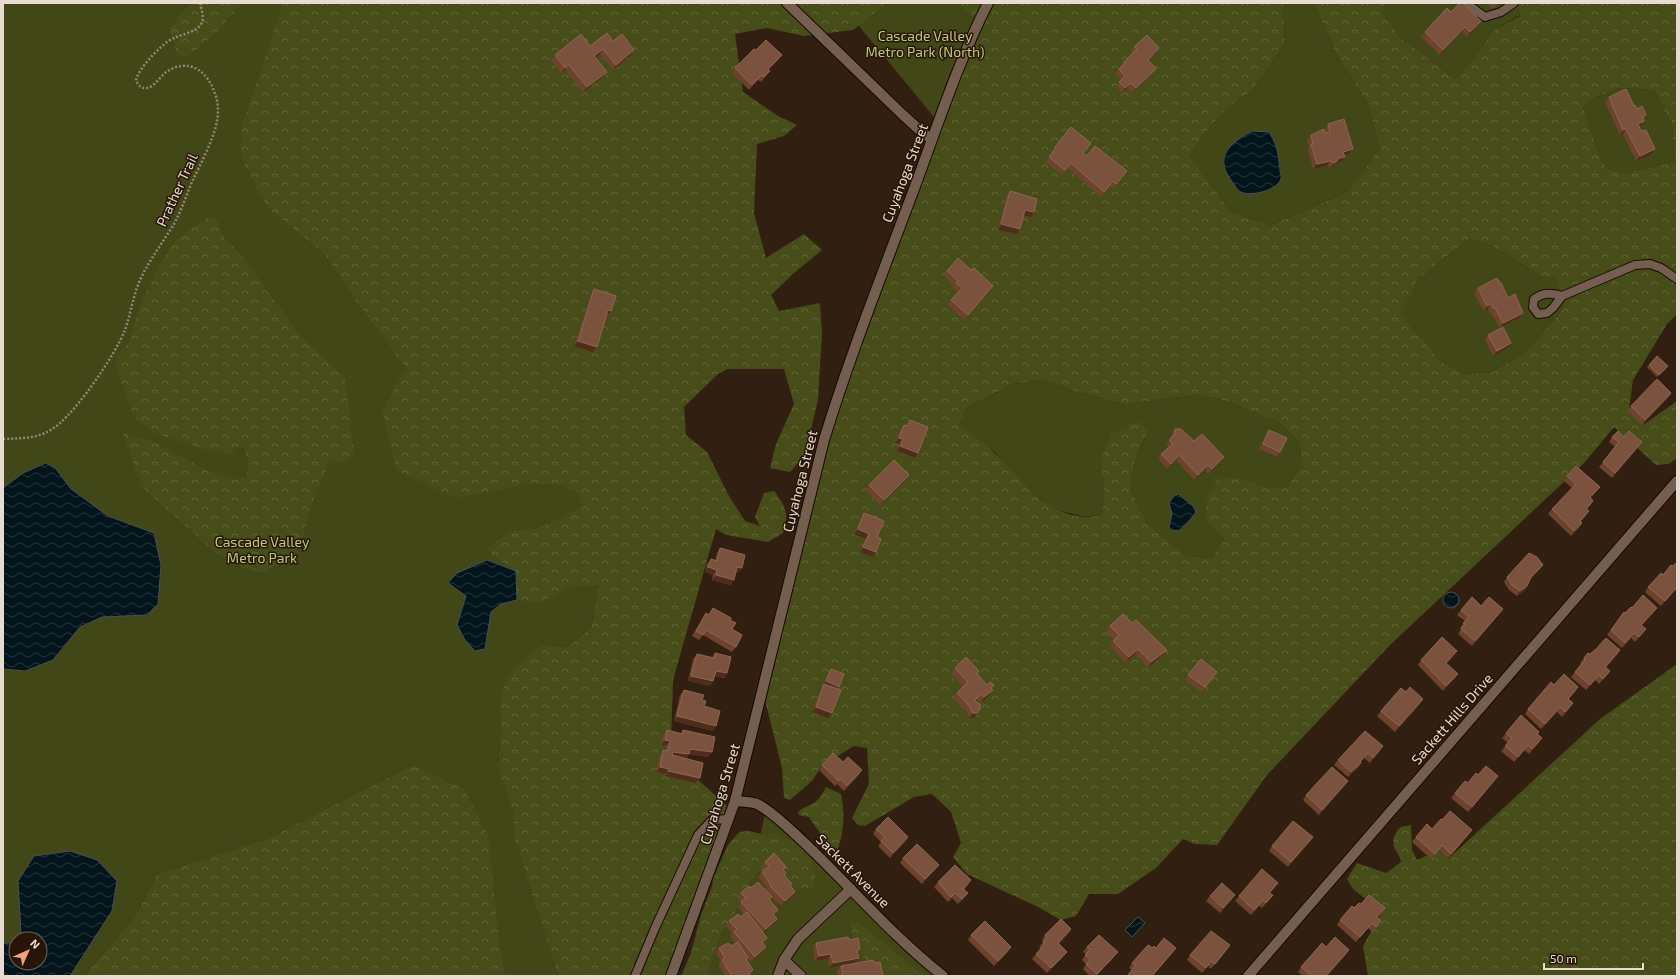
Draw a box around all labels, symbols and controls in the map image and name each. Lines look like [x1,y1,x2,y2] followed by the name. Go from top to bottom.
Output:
[865,27,985,60] park label: Cascade Valley Metro Park (North)
[878,121,931,225] street label: Cuyahoga Street
[152,150,201,229] street label: Prather Trail
[779,428,820,534] street label: Cuyahoga Street
[215,533,310,566] park label: Cascade Valley Metro Park
[1407,670,1496,768] street label: Sackett Hills Drive
[696,741,743,846] street label: Cuyahoga Street
[813,830,894,911] street label: Sackett Avenue
[8,931,48,971] north arrow
[28,936,43,951] text: N
[1544,945,1643,971] scale bar
[1550,951,1577,965] text: 50 m

